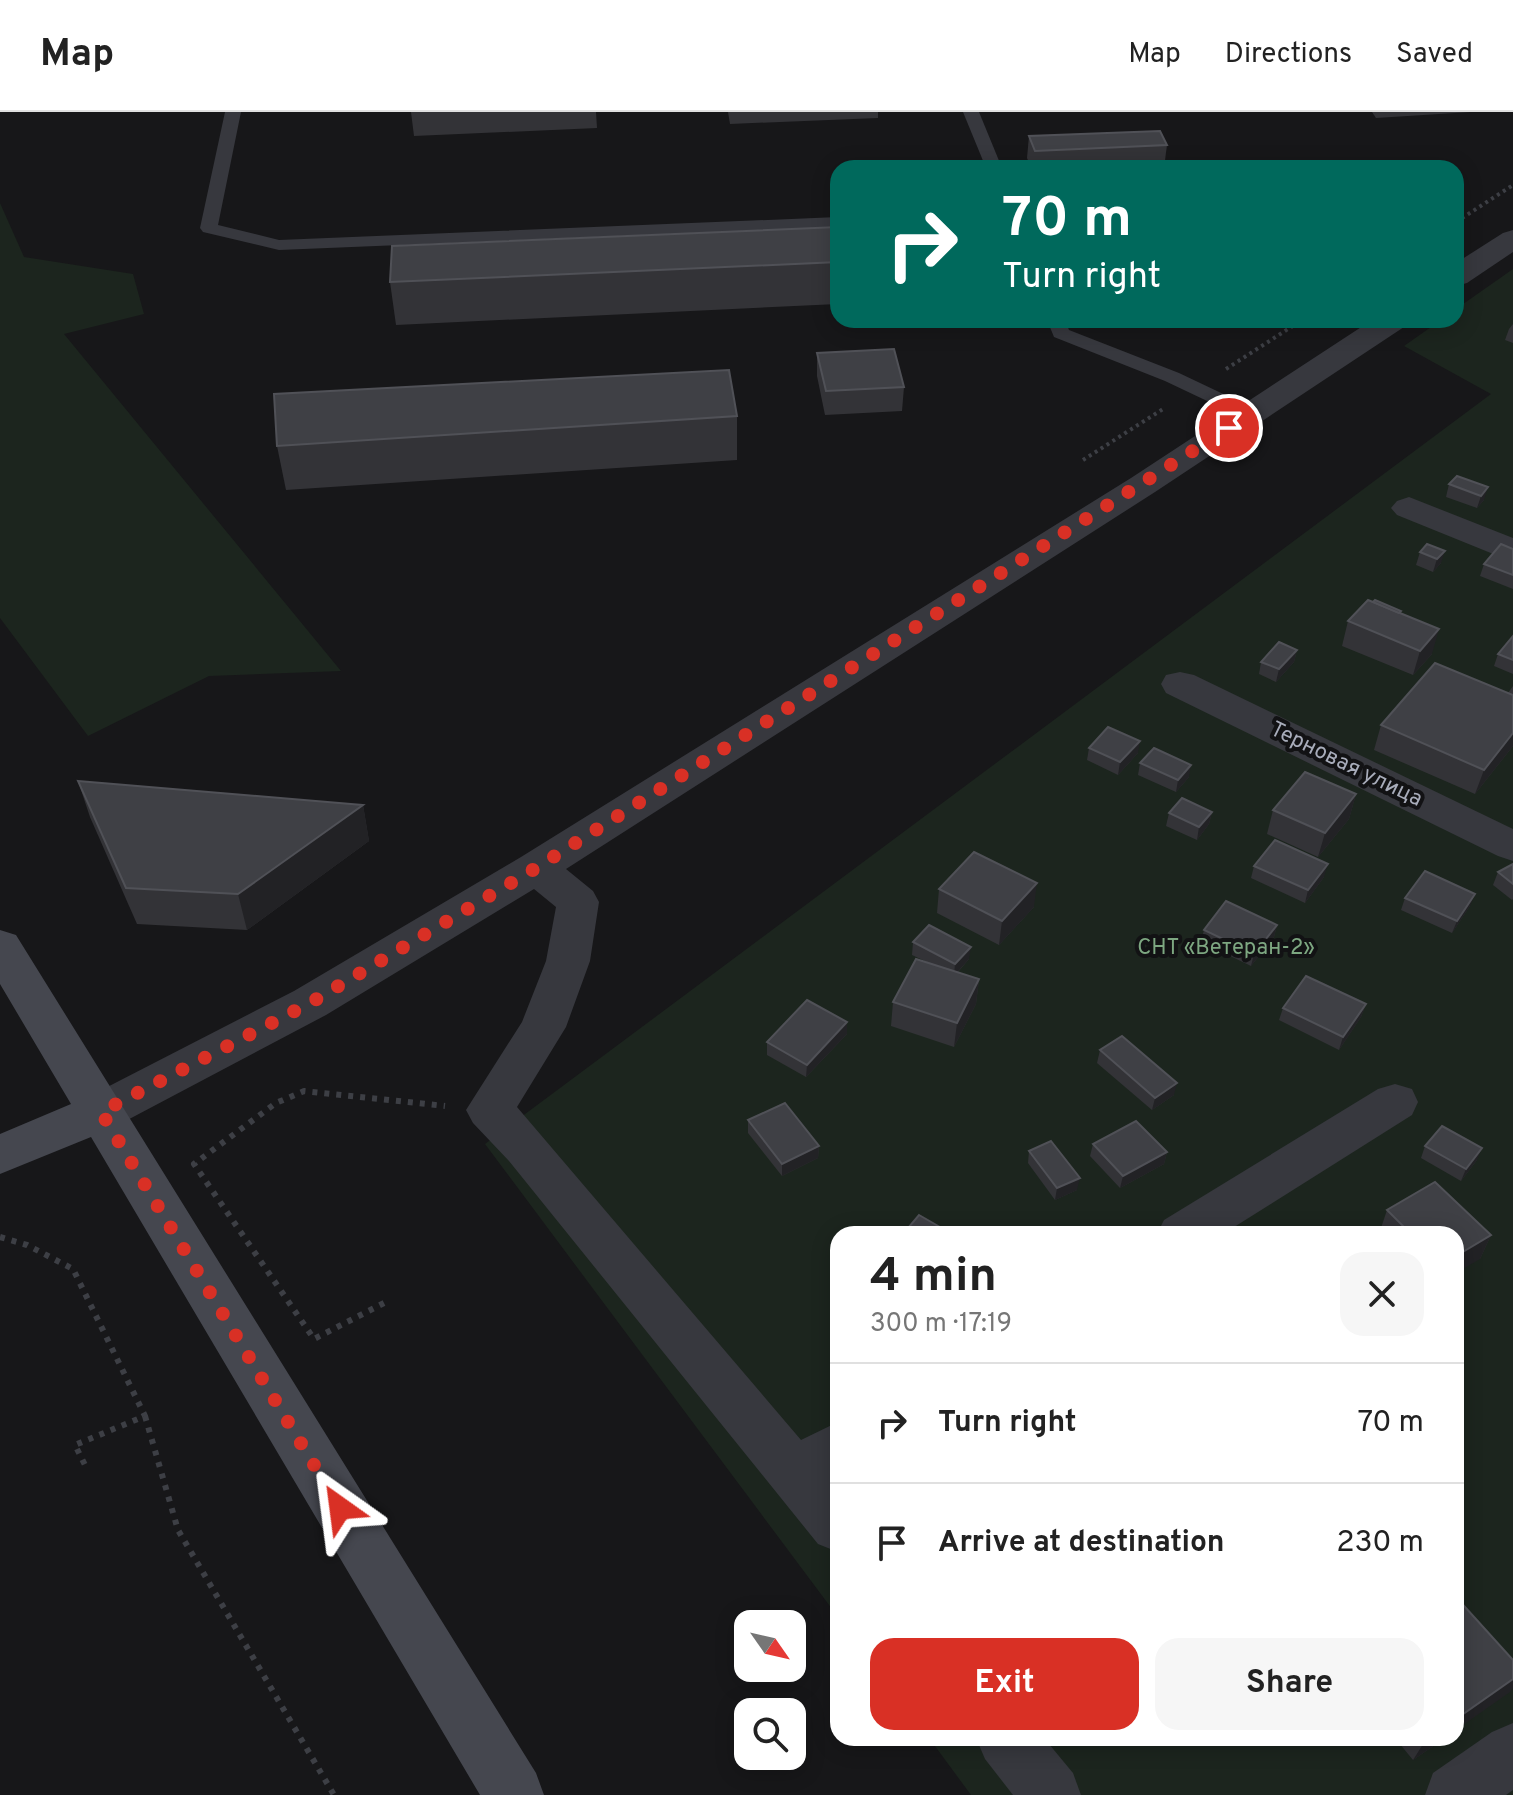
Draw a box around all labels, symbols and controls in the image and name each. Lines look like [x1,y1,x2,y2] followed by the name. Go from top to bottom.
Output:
[40,31,114,80] text: Map
[1128,37,1181,73] text: Map
[1225,37,1352,73] text: Directions
[1396,37,1473,73] text: Saved
[1002,186,1132,256] text: 70 m
[870,192,974,296] icon: right
[1002,255,1161,301] text: Turn right
[1195,394,1263,462] pin
[1207,406,1251,450] icon: arrive
[1266,717,1426,813] street label: Терновая улица
[1137,935,1315,962] park label: СНТ «Ветеран-2»
[870,1248,997,1308] text: 4 min
[1340,1252,1424,1336] button: close
[870,1308,1012,1341] text: 300 m · 17:19
[870,1401,914,1445] icon: right
[938,1405,1076,1442] text: Turn right
[1358,1405,1424,1442] text: 70 m
[298,1466,382,1550] position arrow
[870,1521,914,1565] icon: arrive
[938,1525,1224,1562] text: Arrive at destination
[1336,1525,1424,1562] text: 230 m
[734,1610,806,1682] north arrow
[734,1610,806,1770] map controls
[870,1638,1139,1730] button: Exit
[1155,1638,1424,1730] button: Share
[734,1698,806,1770] button: search

